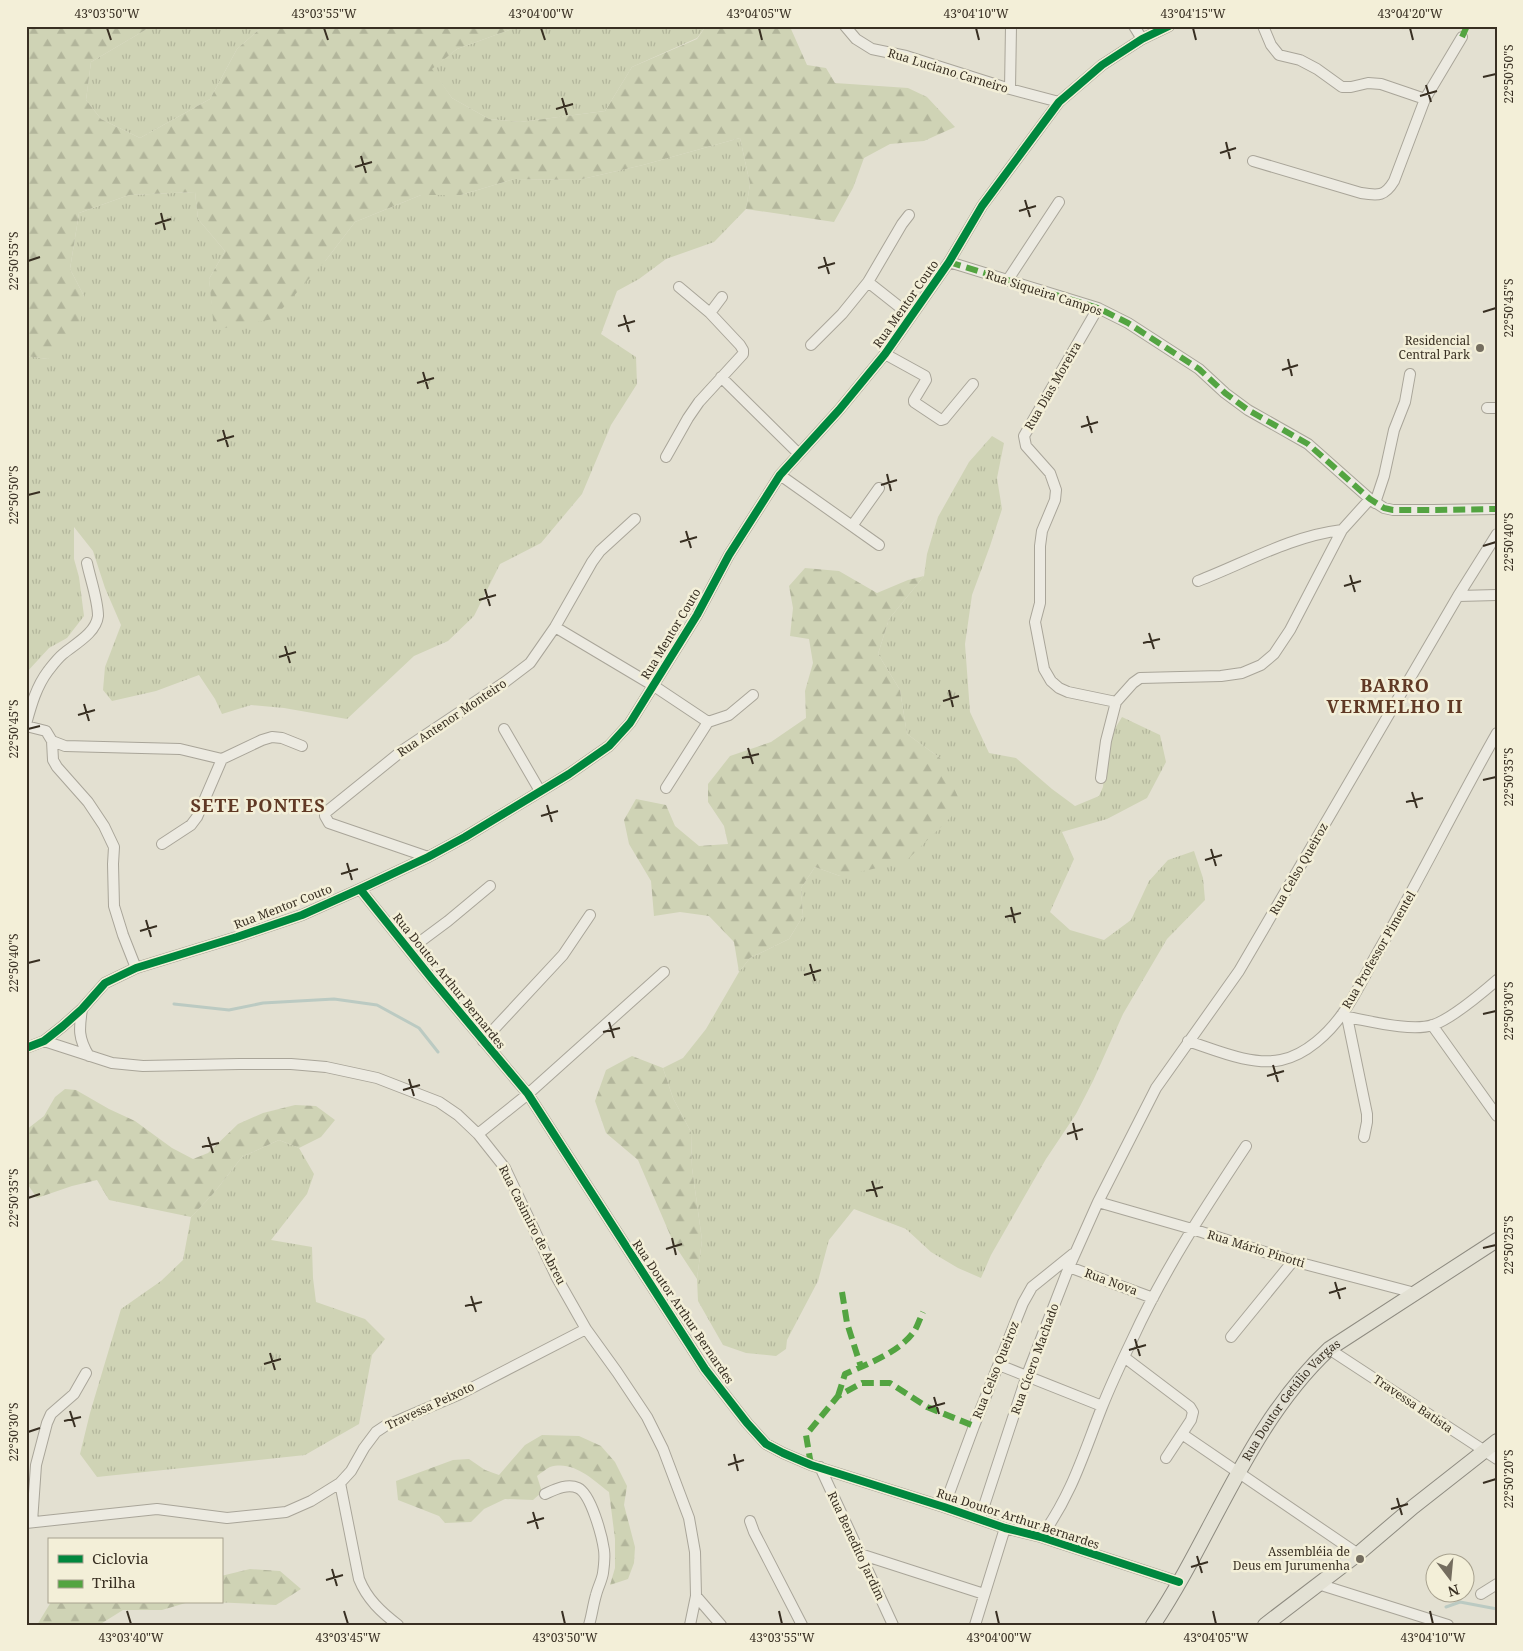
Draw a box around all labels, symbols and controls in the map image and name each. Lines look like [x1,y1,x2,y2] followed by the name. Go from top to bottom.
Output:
[74,5,140,22] text: 43°03'50"W
[291,5,357,22] text: 43°03'55"W
[508,5,574,22] text: 43°04'00"W
[726,5,792,22] text: 43°04'05"W
[943,5,1009,22] text: 43°04'10"W
[1160,5,1226,22] text: 43°04'15"W
[1377,5,1443,22] text: 43°04'20"W
[886,44,1011,97] street label: Rua Luciano Carneiro
[1500,44,1517,104] text: 22°50'50"S
[5,231,22,291] text: 22°50'55"S
[869,256,942,351] street label: Rua Mentor Couto
[984,266,1105,319] street label: Rua Siqueira Campos
[1500,278,1517,338] text: 22°50'45"S
[1399,332,1471,363] place label: Residencial Central Park
[1020,338,1085,433] street label: Rua Dias Moreira
[1474,342,1486,354] marker: Residencial Central Park
[5,465,22,525] text: 22°50'50"S
[1500,512,1517,572] text: 22°50'40"S
[637,585,705,683] street label: Rua Mentor Couto
[1327,673,1463,718] district label: BARRO VERMELHO II
[394,675,510,761] street label: Rua Antenor Monteiro
[5,699,22,759] text: 22°50'45"S
[1500,747,1517,807] text: 22°50'35"S
[190,793,326,817] district label: SETE PONTES
[1265,820,1332,918] street label: Rua Celso Queiroz
[231,880,334,933] street label: Rua Mentor Couto
[1338,887,1419,1012] street label: Rua Professor Pimentel
[389,909,510,1052] street label: Rua Doutor Arthur Bernardes
[5,933,22,993] text: 22°50'40"S
[1500,981,1517,1041] text: 22°50'30"S
[495,1162,570,1288] street label: Rua Casimiro de Abreu
[5,1168,22,1228] text: 22°50'35"S
[1500,1215,1517,1275] text: 22°50'25"S
[1205,1226,1307,1271] street label: Rua Mário Pinotti
[629,1236,738,1387] street label: Rua Doutor Arthur Bernardes
[1082,1264,1140,1299] street label: Rua Nova
[1007,1301,1063,1417] street label: Rua Cícero Machado
[968,1318,1023,1421] street label: Rua Celso Queiroz
[1238,1335,1344,1464] street label: Rua Doutor Getúlio Vargas
[1370,1371,1457,1437] street label: Travessa Batista
[383,1378,477,1434] street label: Travessa Peixoto
[5,1402,22,1462] text: 22°50'30"S
[1500,1449,1517,1509] text: 22°50'20"S
[935,1484,1102,1553] street label: Rua Doutor Arthur Bernardes
[824,1488,889,1603] street label: Rua Benedito Jardim
[48,1538,222,1604] legend
[1233,1543,1350,1574] place label: Assembléia de Deus em Jurumenha
[92,1548,149,1568] text: Ciclovia
[1354,1553,1366,1565] marker: Assembléia de Deus em Jurumenha
[1426,1554,1476,1604] north arrow
[92,1572,136,1592] text: Trilha
[1446,1580,1462,1602] text: N
[98,1629,164,1646] text: 43°03'40"W
[315,1629,381,1646] text: 43°03'45"W
[532,1629,598,1646] text: 43°03'50"W
[749,1629,815,1646] text: 43°03'55"W
[966,1629,1032,1646] text: 43°04'00"W
[1183,1629,1249,1646] text: 43°04'05"W
[1400,1629,1466,1646] text: 43°04'10"W

